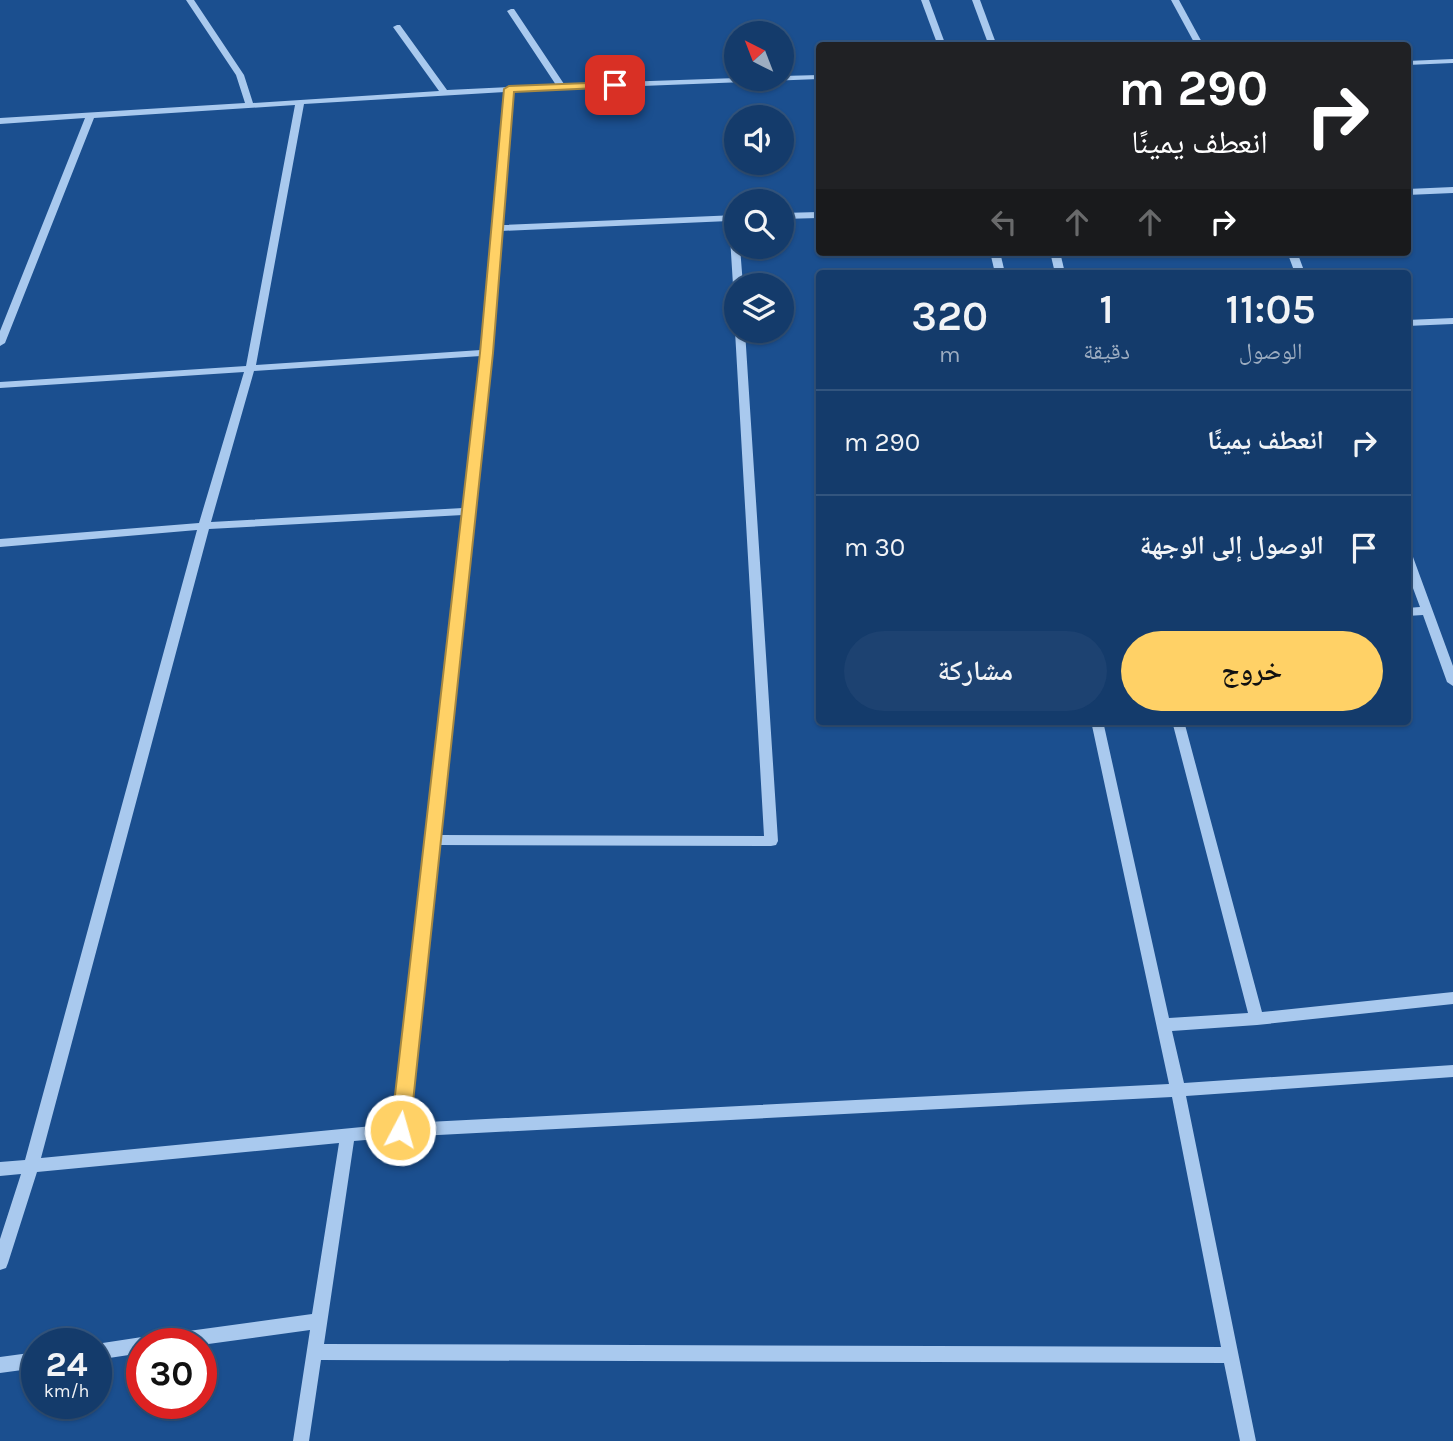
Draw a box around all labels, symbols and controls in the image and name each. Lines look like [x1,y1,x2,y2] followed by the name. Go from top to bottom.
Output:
[724,21,794,91] north arrow
[724,21,794,343] map controls
[585,55,645,115] pin
[1119,60,1268,117] text: 290 m
[596,66,634,104] icon: arrive
[1292,70,1383,161] icon: right
[724,105,794,175] button: sound
[1131,124,1268,161] text: انعطف يمينًا
[724,189,794,259] button: search
[985,203,1023,241] icon: left
[1058,203,1096,241] icon: ahead
[1131,203,1169,241] icon: ahead
[1204,203,1242,241] icon: right
[724,273,794,343] button: layers
[1099,284,1114,334] text: 1
[1225,284,1316,334] text: 11:05
[911,291,988,341] text: 320
[1083,338,1130,365] text: دقيقة
[1239,338,1302,365] text: الوصول
[939,341,960,368] text: m
[1345,424,1383,462] icon: right
[1207,425,1324,456] text: انعطف يمينًا
[844,427,920,458] text: 290 m
[1345,529,1383,567] icon: arrive
[1140,530,1324,561] text: الوصول إلى الوجهة
[844,532,905,563] text: 30 m
[844,631,1107,711] button: مشاركة
[1121,631,1383,711] button: خروج
[363,1093,437,1167] position arrow
[126,1328,217,1419] speed limit sign: 30
[46,1344,88,1385] text: 24
[44,1380,89,1402] text: km/h

